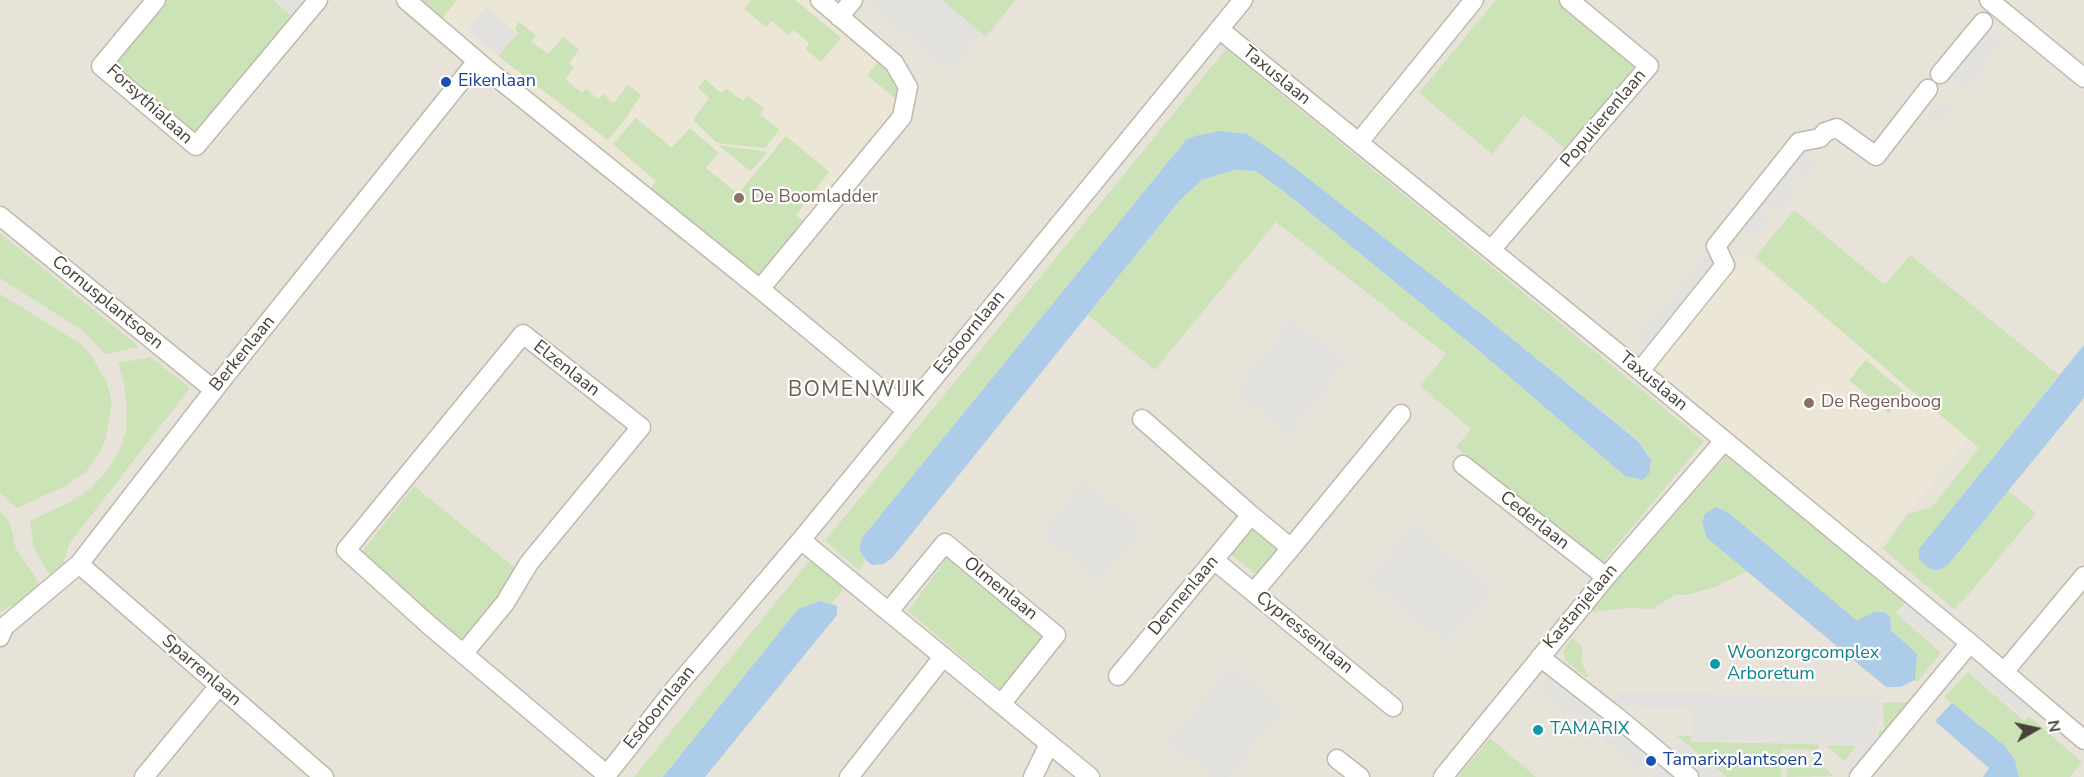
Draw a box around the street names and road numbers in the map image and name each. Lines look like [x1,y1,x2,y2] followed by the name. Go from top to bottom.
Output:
[1237,42,1315,110] street label: Taxuslaan
[101,61,197,149] street label: Forsythialaan
[1557,66,1651,172] street label: Populierenlaan
[47,251,167,355] street label: Cornusplantsoen
[930,287,1010,379] street label: Esdoornlaan
[206,312,280,396] street label: Berkenlaan
[528,336,604,402] street label: Elzenlaan
[1614,348,1692,416] street label: Taxuslaan
[1495,487,1573,555] street label: Cederlaan
[1144,552,1224,640] street label: Dennenlaan
[959,553,1041,625] street label: Olmenlaan
[1539,560,1623,654] street label: Kastanjelaan
[1251,587,1357,679] street label: Cypressenlaan
[157,631,245,711] street label: Sparrenlaan
[620,662,700,754] street label: Esdoornlaan

